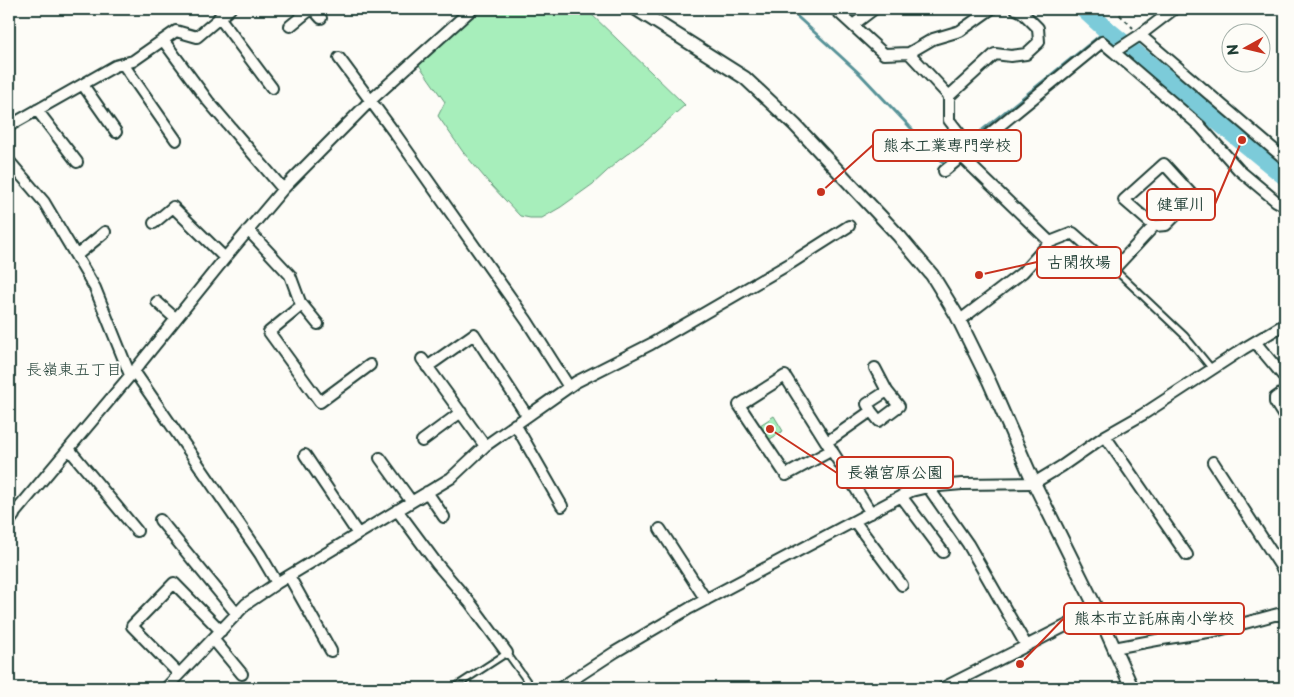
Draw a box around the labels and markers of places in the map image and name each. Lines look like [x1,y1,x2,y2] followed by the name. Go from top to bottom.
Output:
[873,130,1021,161] callout: 熊本工業専門学校
[1147,189,1215,220] callout: 健軍川
[1037,247,1121,278] callout: 古閑牧場
[837,457,953,488] callout: 長嶺宮原公園
[1064,603,1244,634] callout: 熊本市立託麻南小学校

